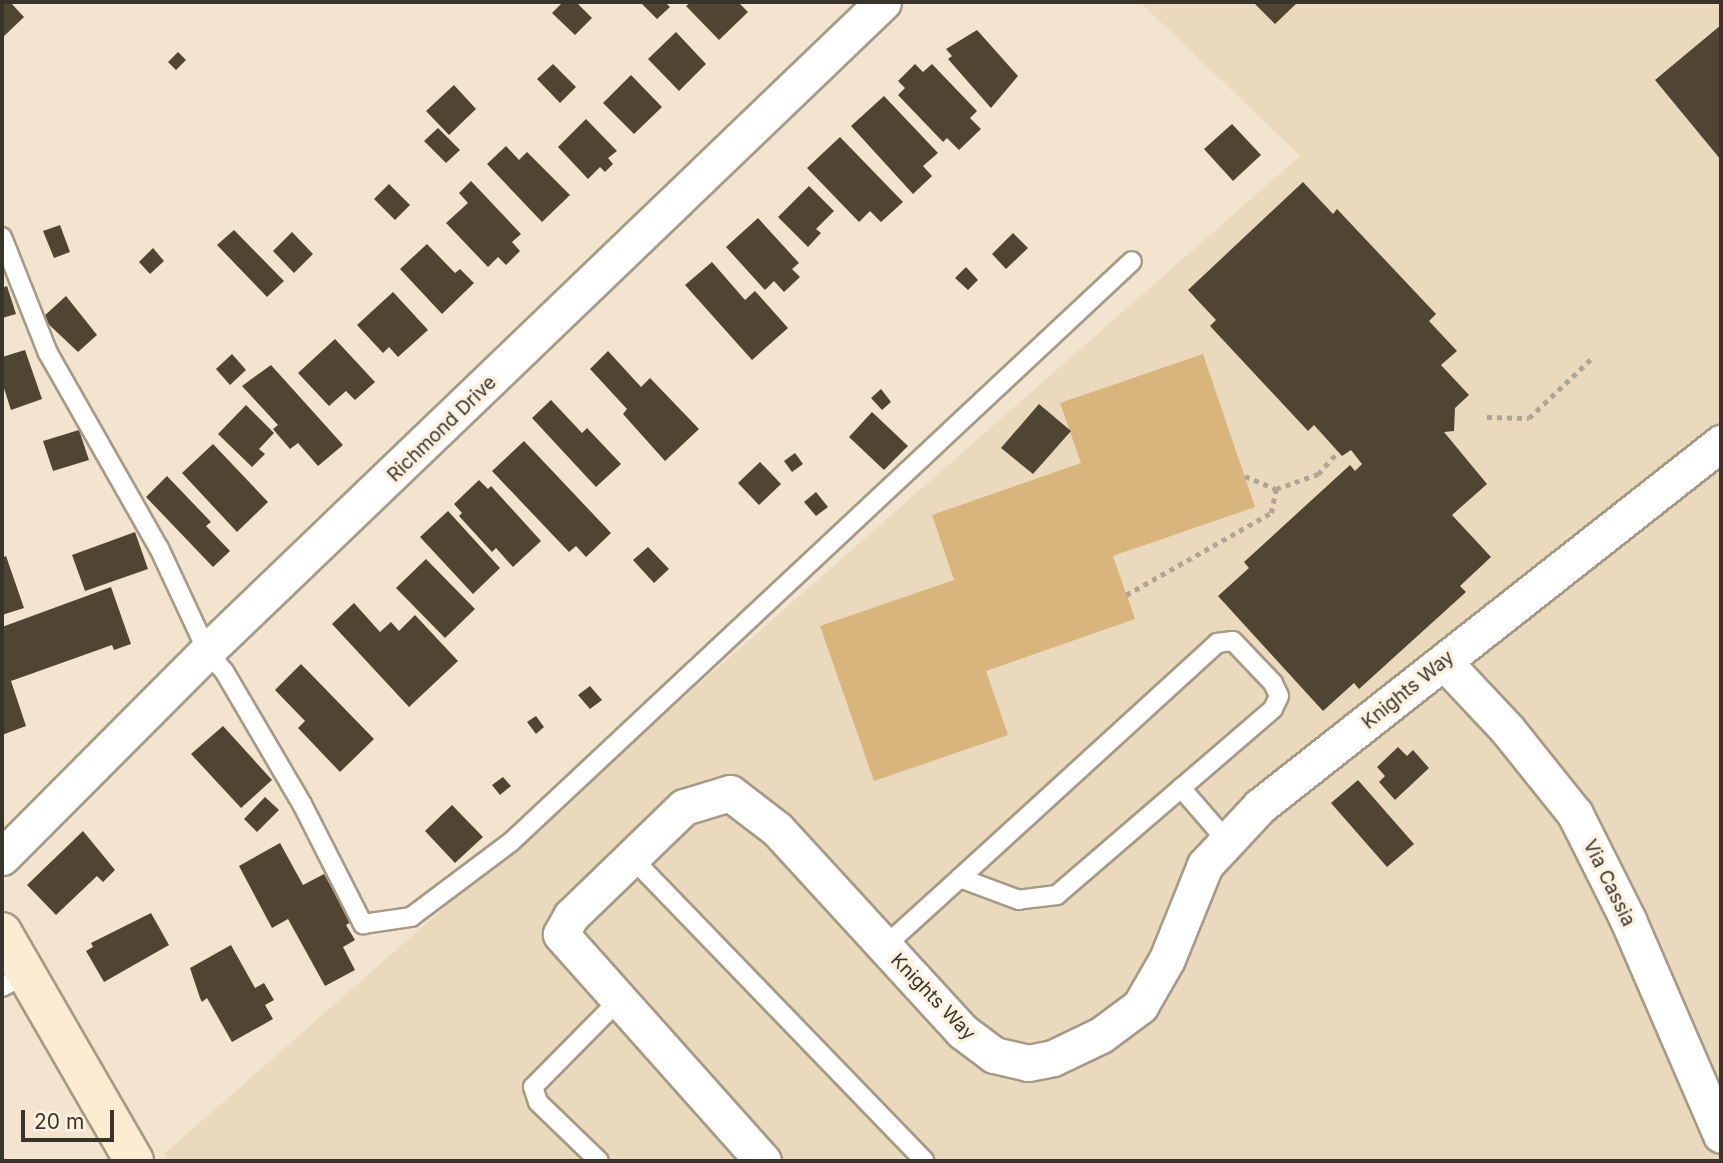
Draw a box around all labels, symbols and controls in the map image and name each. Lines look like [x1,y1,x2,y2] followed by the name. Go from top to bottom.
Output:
[383,371,501,487] street label: Richmond Drive
[1357,646,1459,734] street label: Knights Way
[1578,836,1640,930] street label: Via Cassia
[886,949,980,1045] street label: Knights Way
[24,1096,117,1140] scale bar
[34,1109,84,1134] text: 20 m

